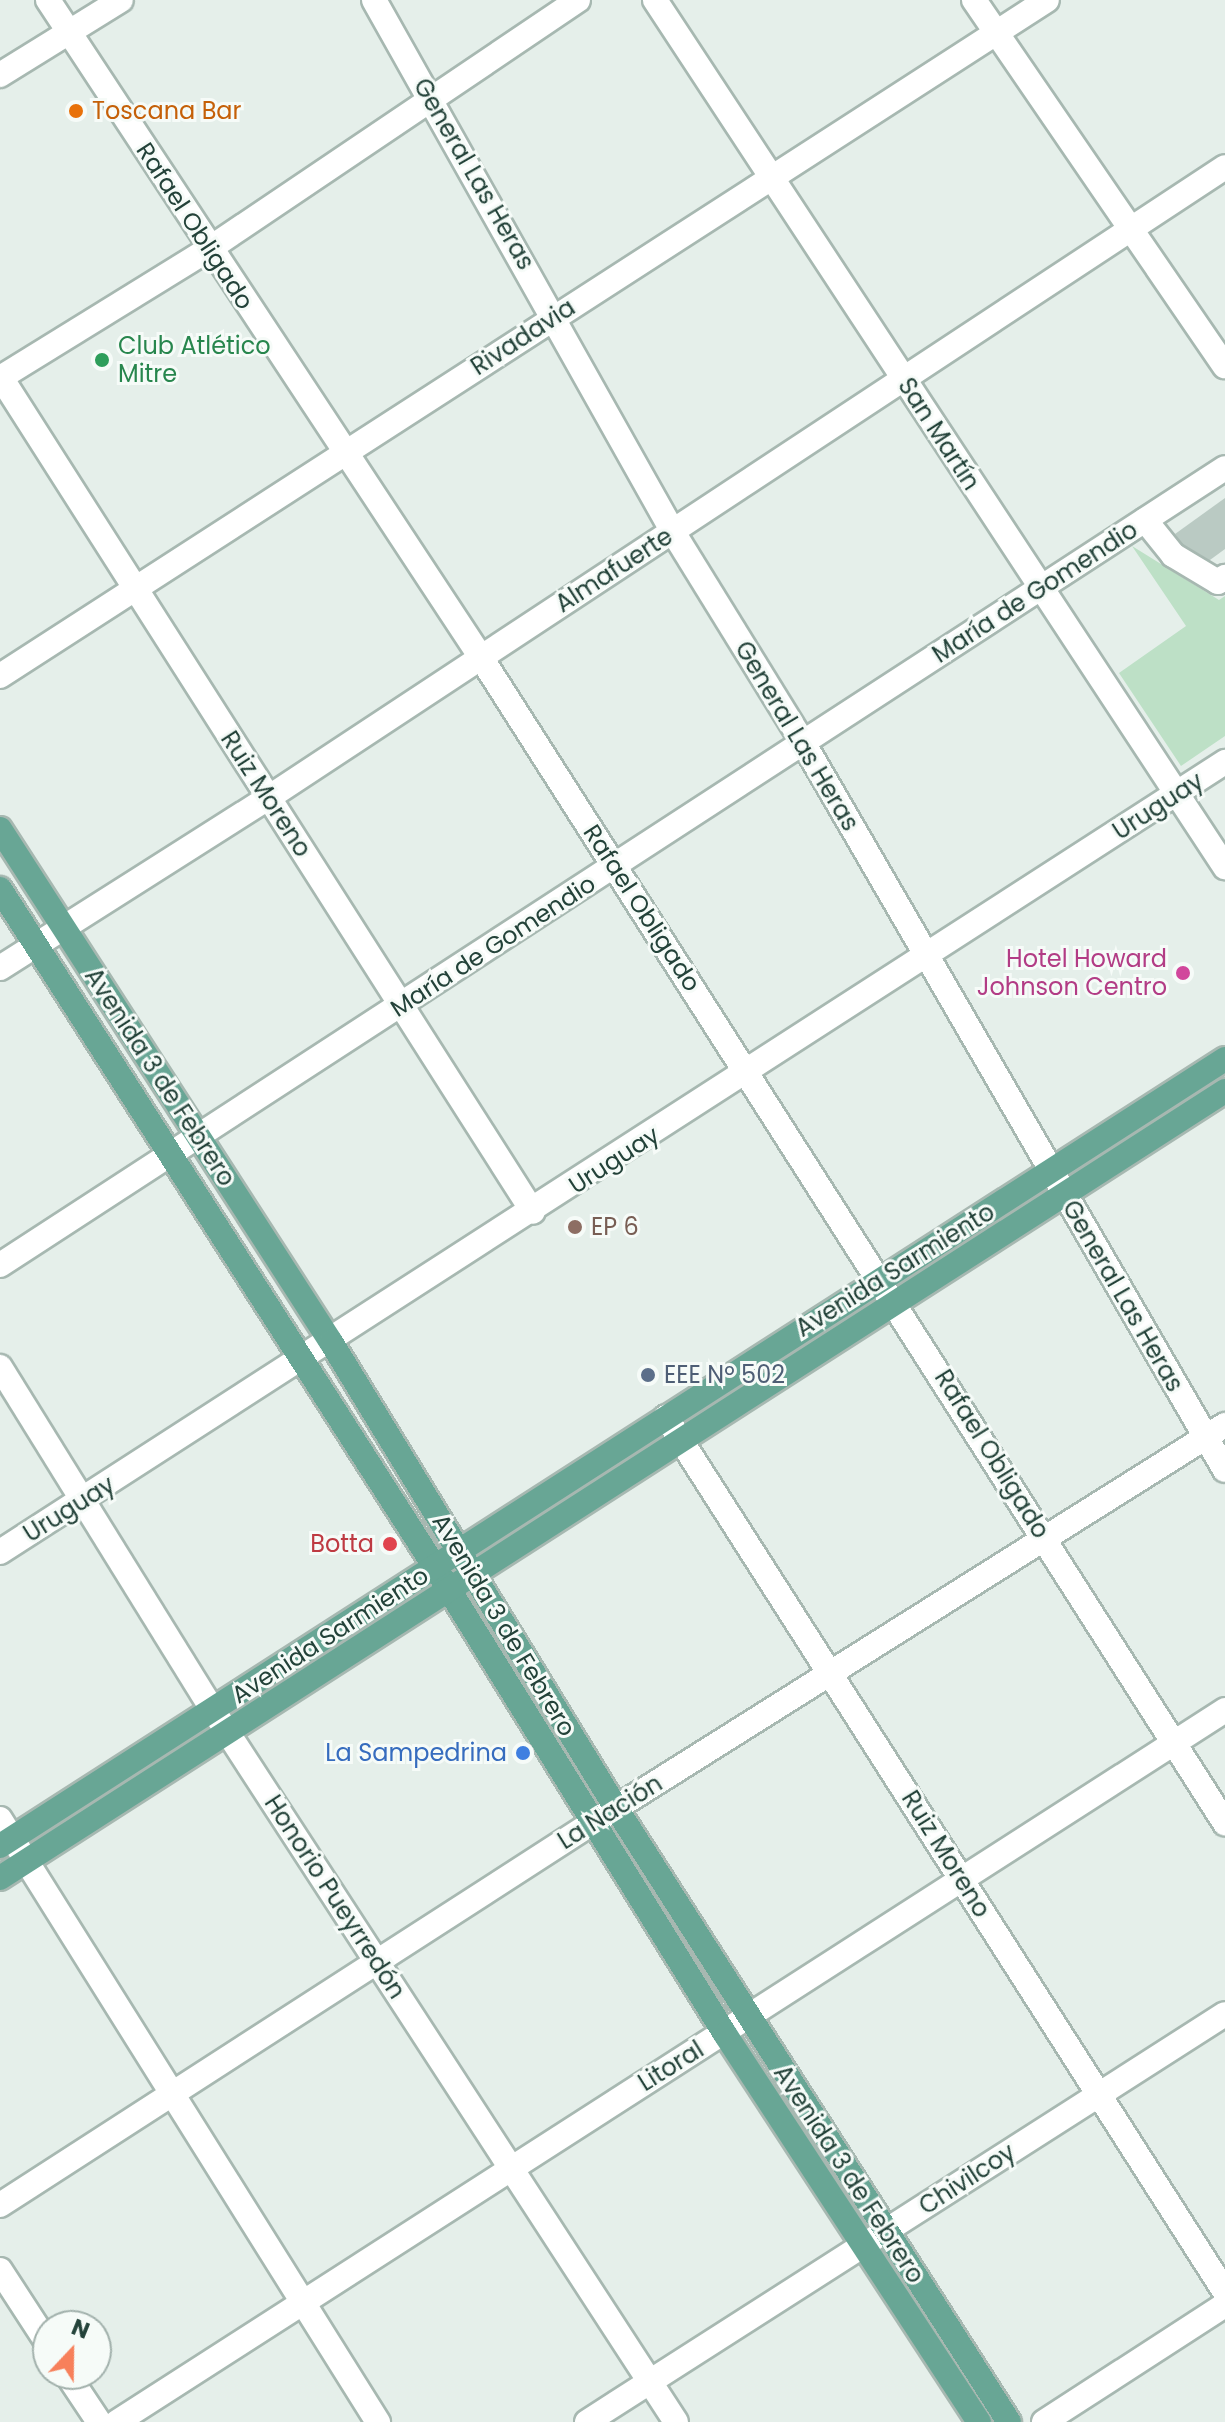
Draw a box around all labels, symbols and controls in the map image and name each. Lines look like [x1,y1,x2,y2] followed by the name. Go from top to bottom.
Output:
[408,73,540,275] street label: General Las Heras
[92,97,242,125] place label: Toscana Bar
[67,102,85,120] marker: Toscana Bar
[130,137,260,315] street label: Rafael Obligado
[466,293,580,381] street label: Rivadavia
[118,332,271,388] place label: Club Atlético Mitre
[93,351,111,369] marker: Club Atlético Mitre
[892,373,986,495] street label: San Martín
[927,515,1143,669] street label: María de Gomendio
[550,522,678,618] street label: Almafuerte
[729,636,865,836] street label: General Las Heras
[215,726,317,862] street label: Ruiz Moreno
[1107,766,1209,846] street label: Uruguay
[577,819,707,997] street label: Rafael Obligado
[385,869,601,1023] street label: María de Gomendio
[977,945,1167,1001] place label: Hotel Howard Johnson Centro
[79,963,241,1191] street label: Avenida 3 de Febrero
[1174,964,1192,982] marker: Hotel Howard Johnson Centro
[563,1120,665,1200] street label: Uruguay
[1057,1195,1189,1397] street label: General Las Heras
[790,1197,1000,1343] street label: Avenida Sarmiento
[591,1213,639,1241] place label: EP 6
[566,1218,584,1236] marker: EP 6
[664,1361,785,1389] place label: EEE Nº 502
[929,1365,1055,1543] street label: Rafael Obligado
[639,1366,657,1384] marker: EEE Nº 502
[18,1470,120,1548] street label: Uruguay
[426,1509,582,1741] street label: Avenida 3 de Febrero
[310,1530,374,1558] place label: Botta
[381,1535,399,1553] marker: Botta
[226,1561,434,1709] street label: Avenida Sarmiento
[325,1739,507,1767] place label: La Sampedrina
[514,1744,532,1762] marker: La Sampedrina
[553,1769,667,1855] street label: La Nación
[896,1785,996,1923] street label: Ruiz Moreno
[258,1790,412,2004] street label: Honorio Pueyrredón
[633,2035,709,2097] street label: Litoral
[768,2060,930,2288] street label: Avenida 3 de Febrero
[914,2137,1020,2221] street label: Chivilcoy
[32,2310,112,2390] north arrow
[67,2312,94,2347] text: N

